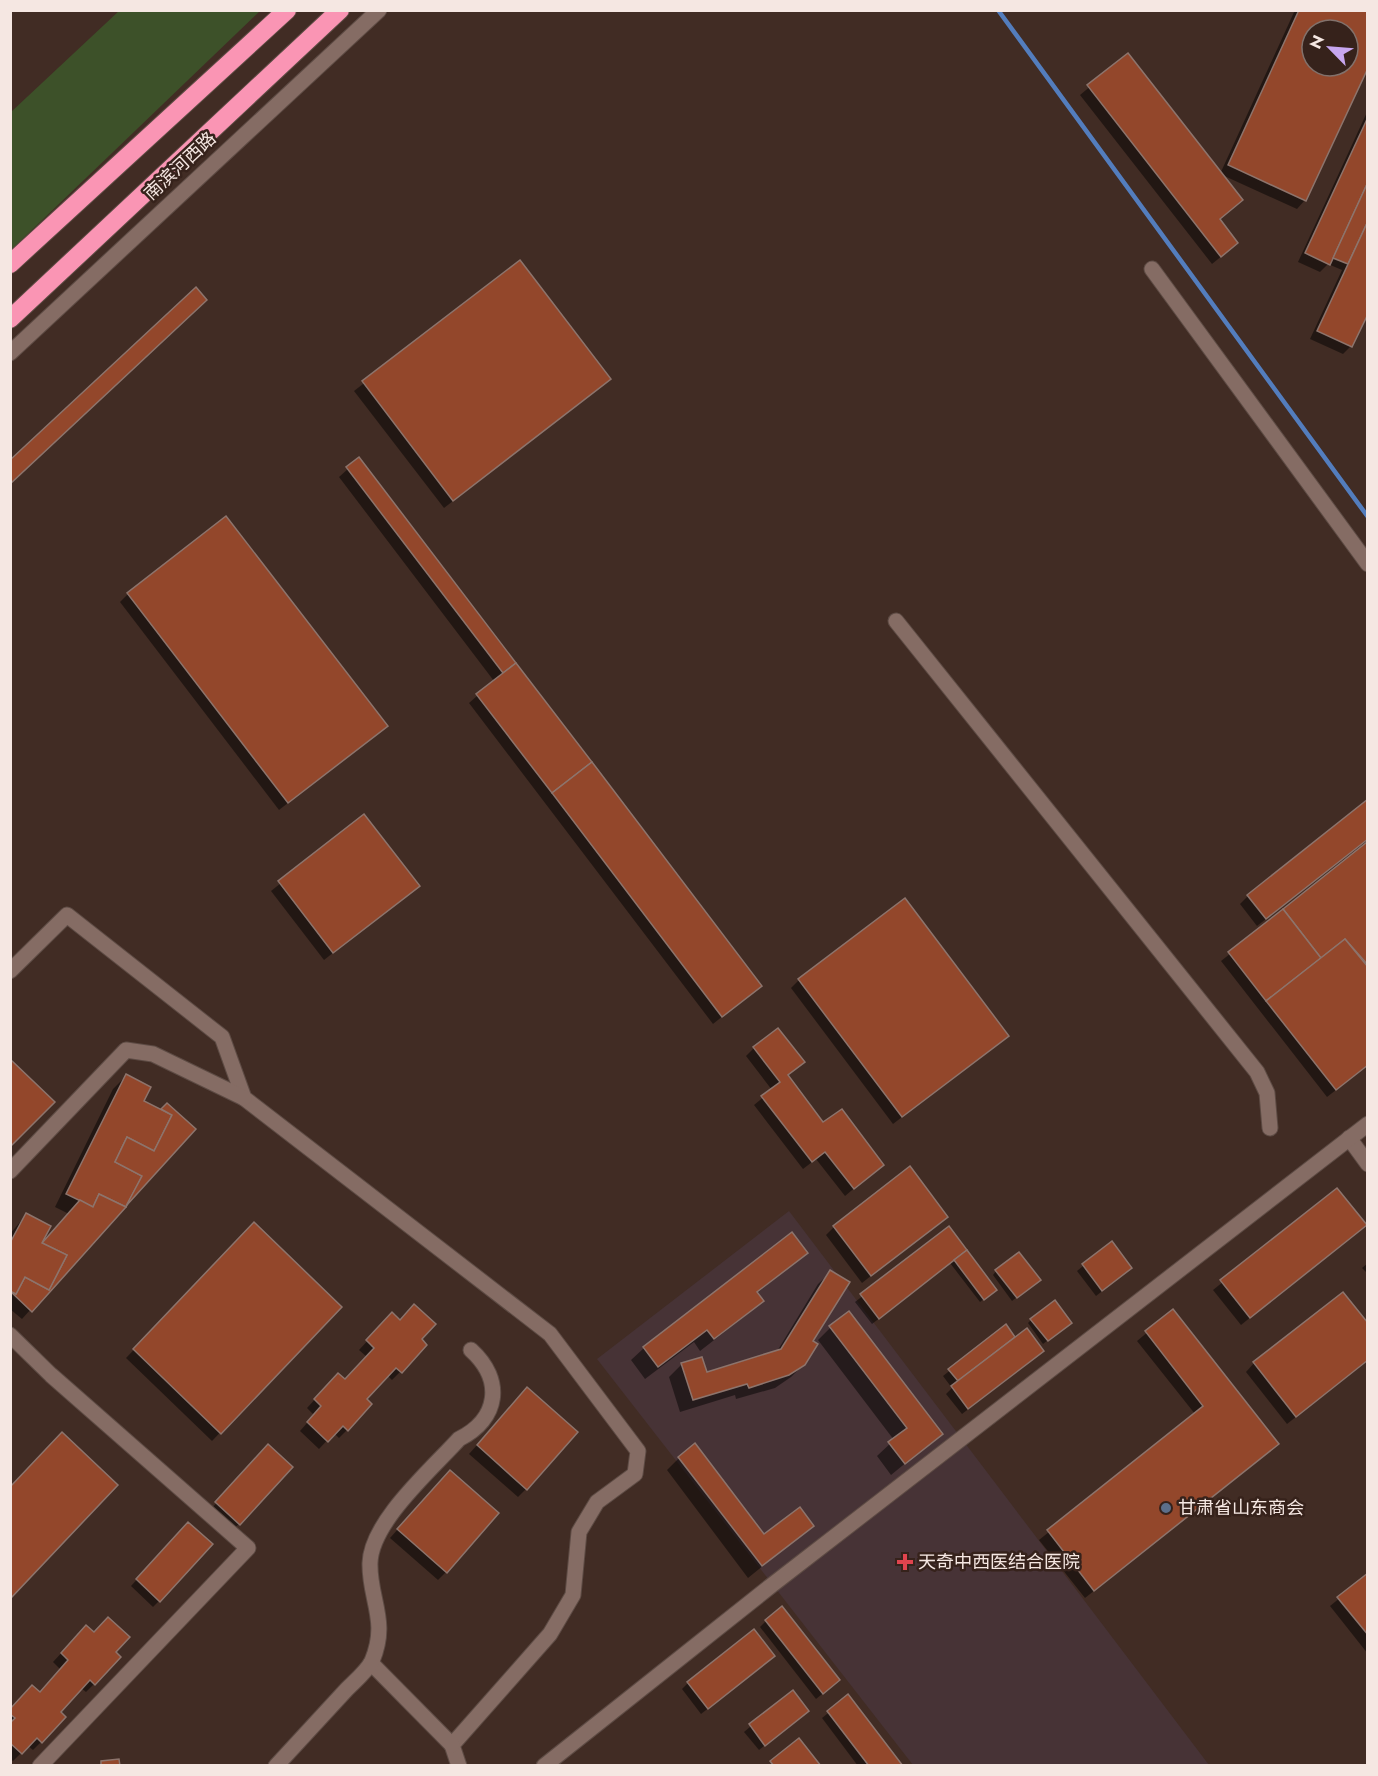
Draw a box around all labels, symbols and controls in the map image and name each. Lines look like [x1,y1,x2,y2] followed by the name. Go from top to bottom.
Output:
[1300,18,1360,78] north arrow
[1304,31,1330,52] text: N
[138,126,222,206] street label: 南滨河西路
[1178,1495,1304,1521] place label: 甘肃省山东商会
[1159,1501,1173,1515] marker: 甘肃省山东商会
[918,1549,1080,1575] place label: 天奇中西医结合医院
[896,1553,914,1571] marker: 天奇中西医结合医院

